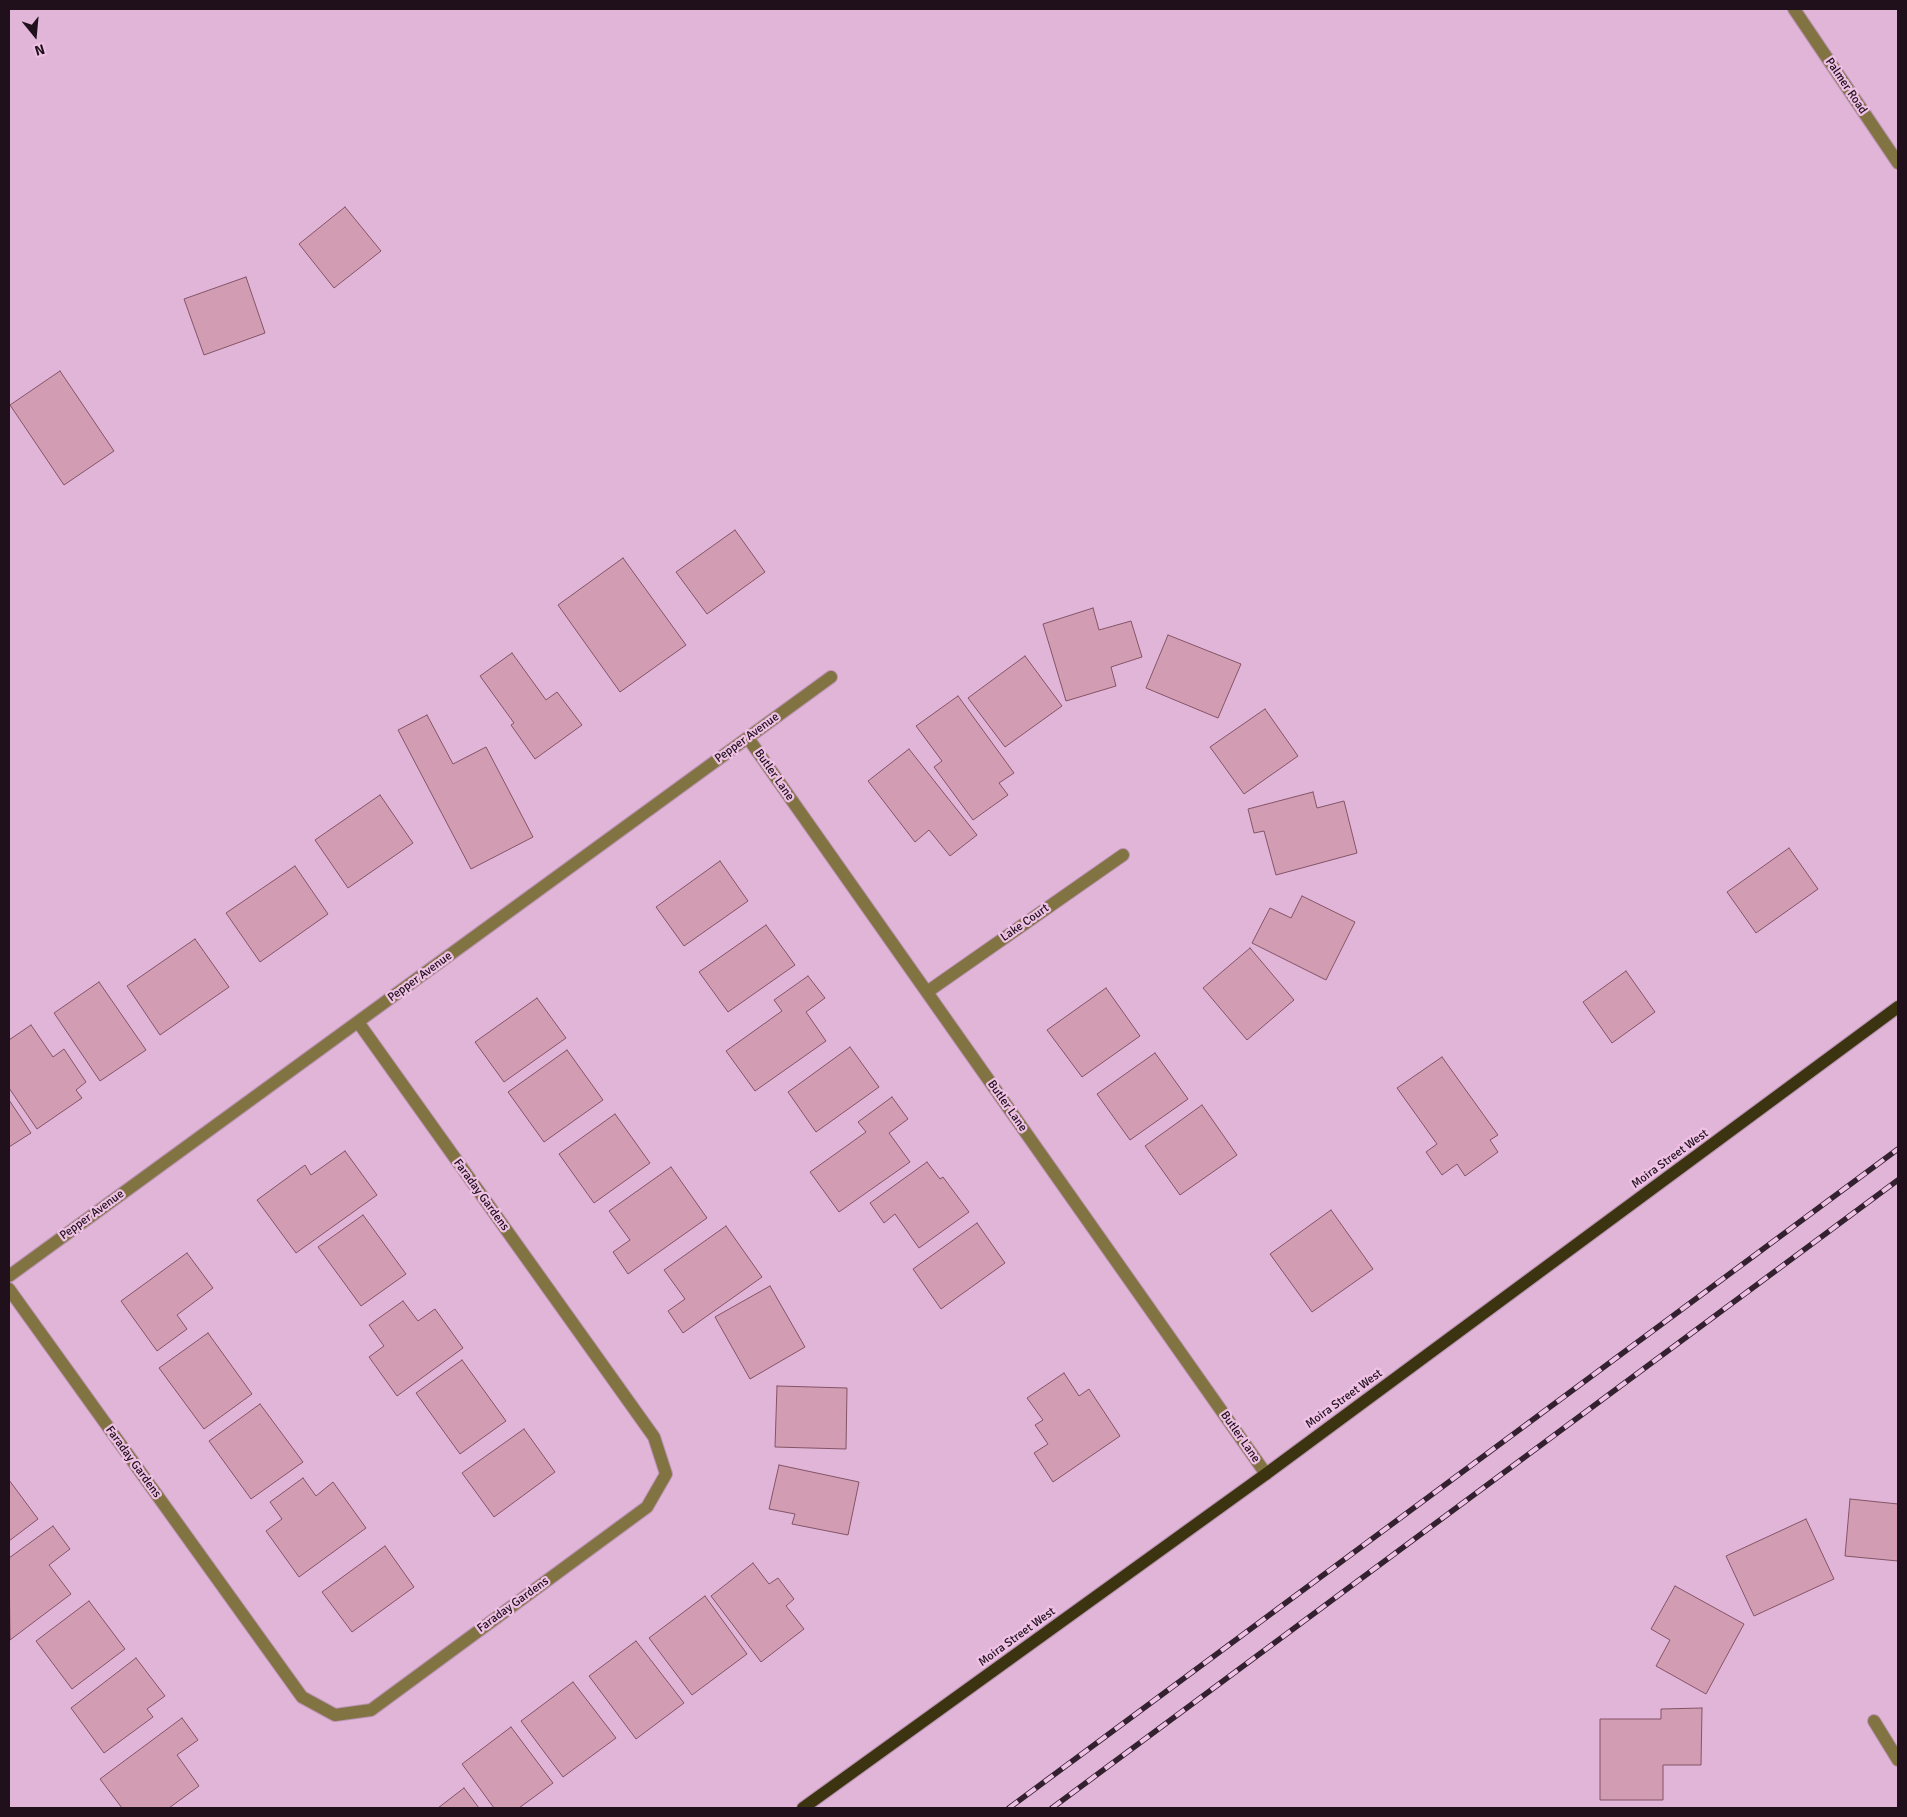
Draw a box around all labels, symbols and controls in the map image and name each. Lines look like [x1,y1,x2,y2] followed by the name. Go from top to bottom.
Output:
[10,10,60,60] north arrow
[32,40,47,59] text: N
[1822,55,1870,117] street label: Palmer Road
[712,710,782,766] street label: Pepper Avenue
[751,747,797,803] street label: Butler Lane
[998,901,1052,945] street label: Lake Court
[385,949,455,1005] street label: Pepper Avenue
[984,1078,1030,1134] street label: Butler Lane
[1629,1126,1711,1192] street label: Moira Street West
[450,1156,512,1234] street label: Faraday Gardens
[57,1187,127,1243] street label: Pepper Avenue
[1303,1366,1385,1432] street label: Moira Street West
[1217,1409,1263,1465] street label: Butler Lane
[102,1423,164,1501] street label: Faraday Gardens
[474,1574,552,1636] street label: Faraday Gardens
[976,1604,1058,1670] street label: Moira Street West

